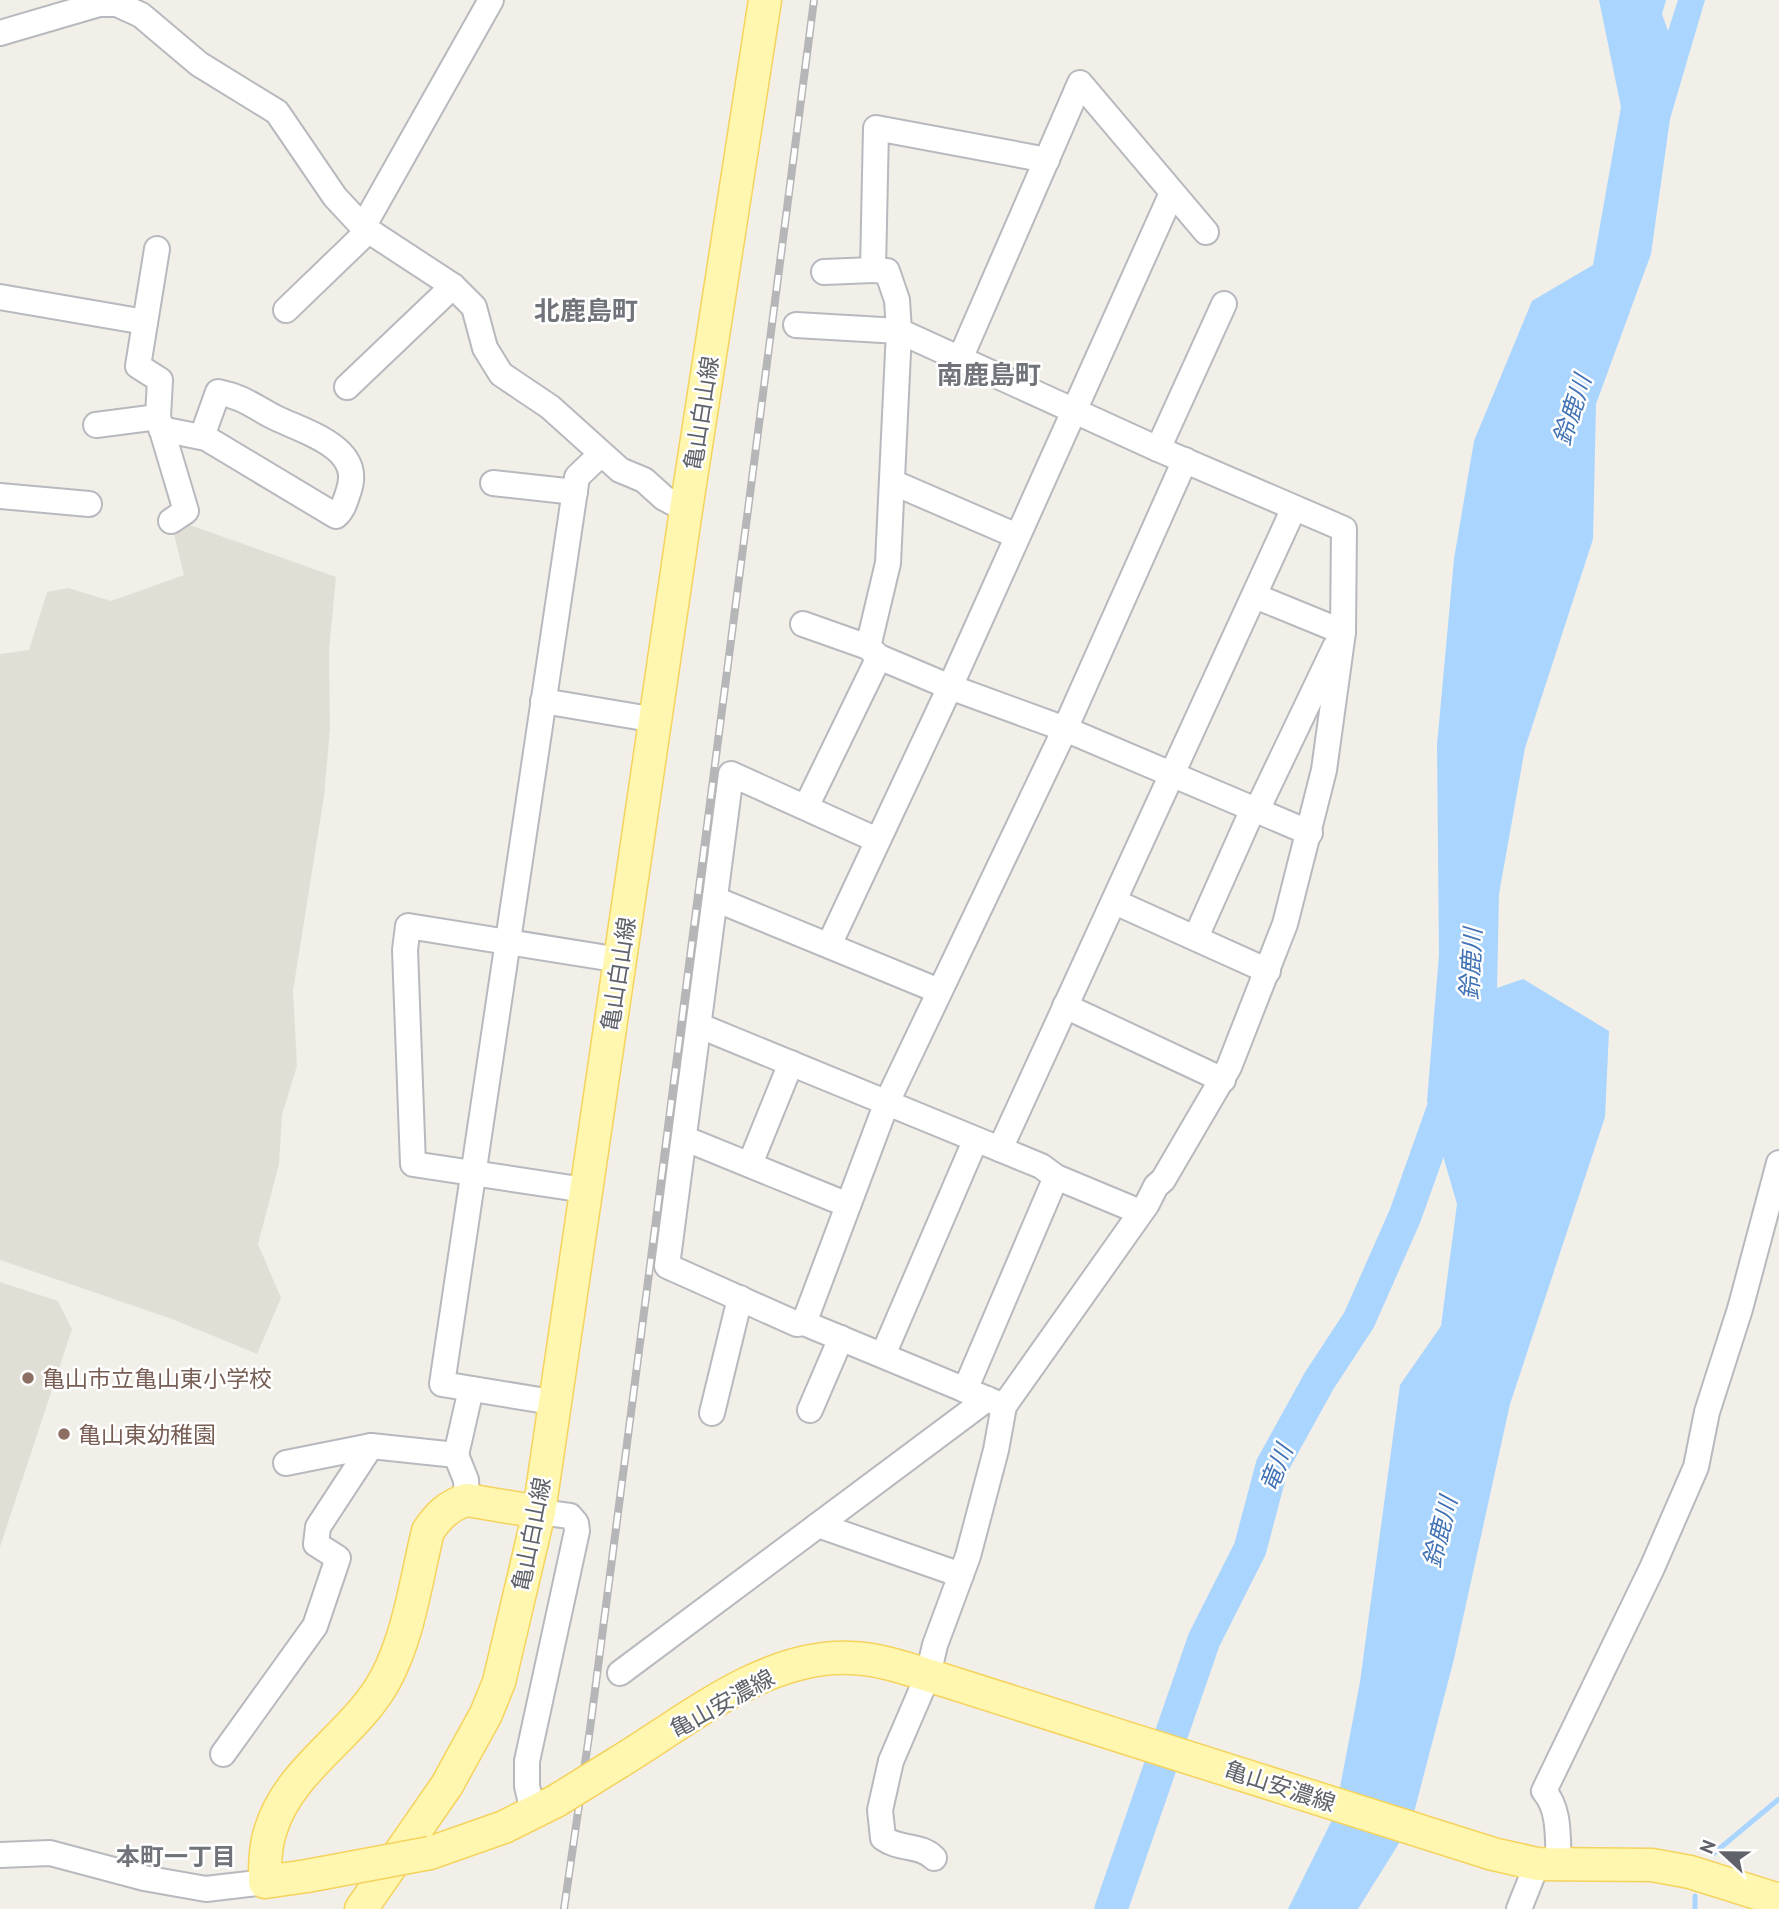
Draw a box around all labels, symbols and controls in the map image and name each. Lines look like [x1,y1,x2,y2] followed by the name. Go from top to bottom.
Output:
[534,294,638,327] district label: 北鹿島町
[678,354,724,472] street label: 亀山白山線
[937,358,1041,391] district label: 南鹿島町
[1546,368,1599,449] water label: 鈴鹿川
[595,915,641,1033] street label: 亀山白山線
[1454,924,1489,1001] water label: 鈴鹿川
[42,1364,272,1393] place label: 亀山市立亀山東小学校
[20,1370,36,1386] marker: 亀山市立亀山東小学校
[78,1420,216,1449] place label: 亀山東幼稚園
[56,1426,72,1442] marker: 亀山東幼稚園
[1253,1437,1300,1496] water label: 竜川
[506,1475,556,1593] street label: 亀山白山線
[1416,1490,1464,1571] water label: 鈴鹿川
[665,1662,779,1744] street label: 亀山安濃線
[1221,1754,1339,1818] street label: 亀山安濃線
[1688,1818,1758,1888] north arrow
[1694,1836,1721,1857] text: N
[116,1841,236,1872] district label: 本町一丁目

